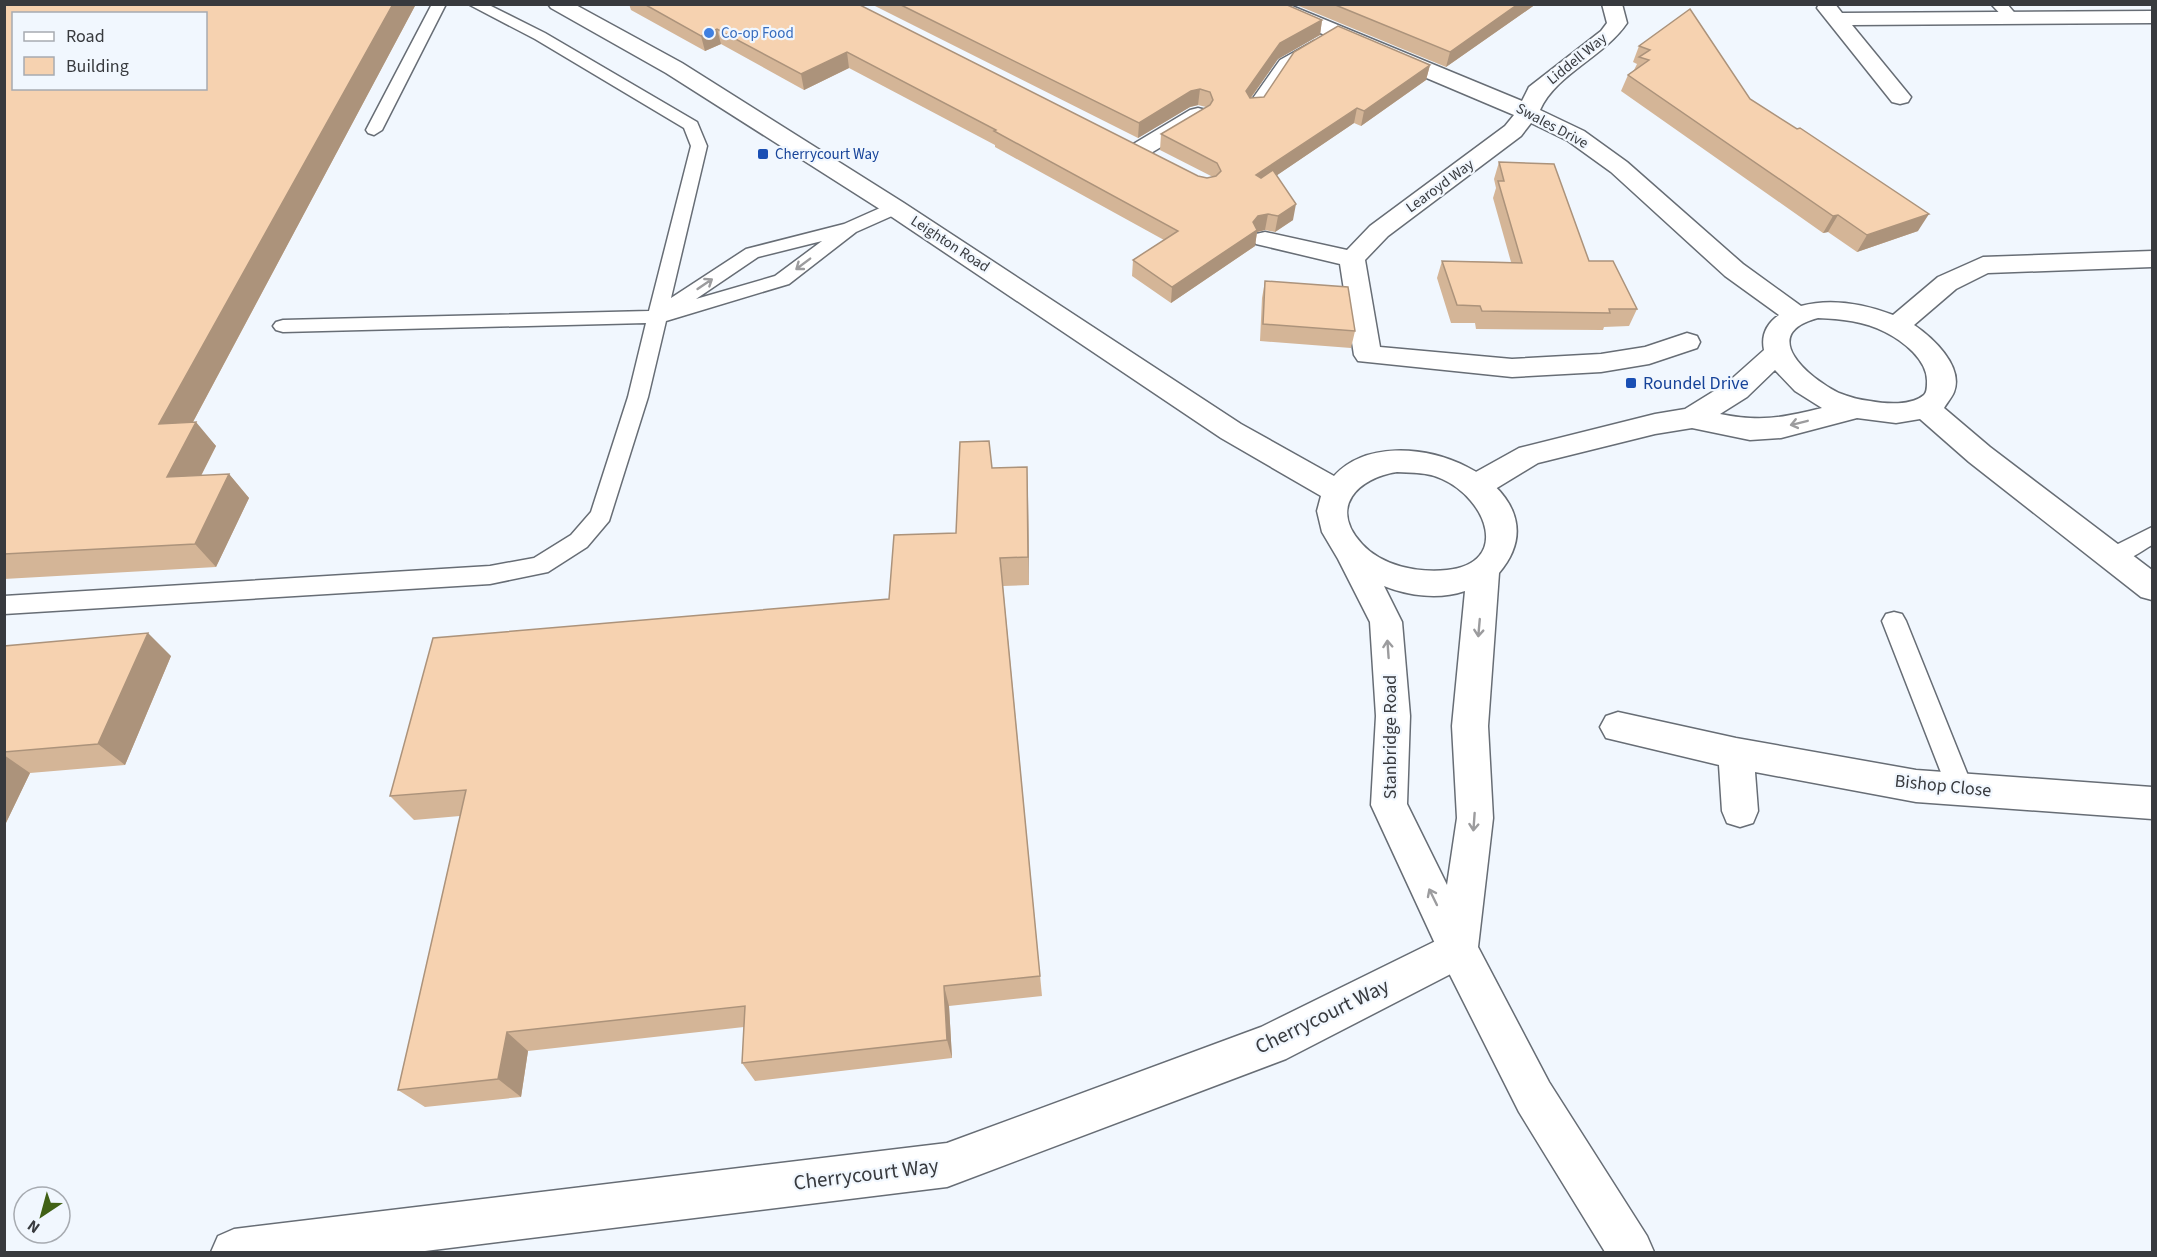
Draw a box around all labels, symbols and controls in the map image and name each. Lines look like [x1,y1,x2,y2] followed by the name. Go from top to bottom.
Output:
[12,12,207,90] legend
[721,23,794,44] place label: Co-op Food
[66,24,105,49] text: Road
[702,26,716,40] marker: Co-op Food
[1542,28,1612,90] street label: Liddell Way
[66,54,129,79] text: Building
[1512,98,1592,154] street label: Swales Drive
[775,144,879,165] place label: Cherrycourt Way
[756,147,770,161] marker: Cherrycourt Way
[1402,154,1478,218] street label: Learoyd Way
[906,211,994,277] street label: Leighton Road
[796,257,812,270] one-way arrow
[697,278,713,290] one-way arrow
[1643,371,1749,396] place label: Roundel Drive
[1624,376,1638,390] marker: Roundel Drive
[1790,418,1809,430] one-way arrow
[1473,617,1484,637] one-way arrow
[1382,639,1393,659] one-way arrow
[1378,675,1403,799] street label: Stanbridge Road
[1894,769,1992,803] street label: Bishop Close
[1468,812,1479,832] one-way arrow
[1426,888,1438,906] one-way arrow
[1250,970,1394,1061] street label: Cherrycourt Way
[792,1150,940,1198] street label: Cherrycourt Way
[12,1185,72,1245] north arrow
[23,1214,45,1238] text: N

